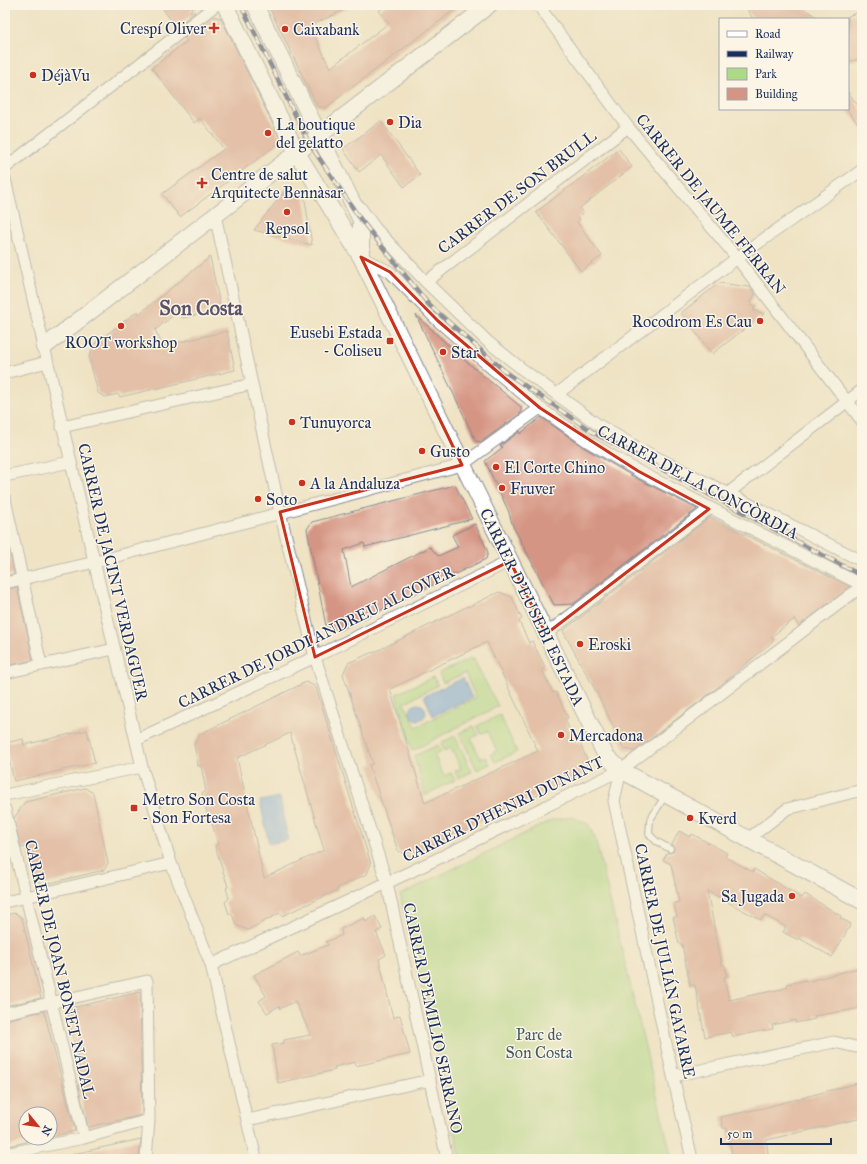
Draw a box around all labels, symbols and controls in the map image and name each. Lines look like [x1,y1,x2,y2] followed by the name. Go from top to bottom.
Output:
[719,18,849,110] legend
[120,19,206,38] place label: Crespí Oliver
[293,20,360,39] place label: Caixabank
[209,23,219,33] marker: Crespí Oliver
[280,24,290,34] marker: Caixabank
[755,27,781,41] text: Road
[755,47,794,61] text: Railway
[41,66,91,85] place label: DéjàVu
[755,67,777,81] text: Park
[28,70,38,80] marker: DéjàVu
[755,87,798,102] text: Building
[631,110,790,299] street label: CARRER DE JAUME FERRAN
[398,113,422,132] place label: Dia
[276,115,356,153] place label: La boutique del gelatto
[385,117,395,127] marker: Dia
[434,126,600,258] street label: CARRER DE SON BRULL
[263,128,273,138] marker: La boutique del gelatto
[210,165,343,203] place label: Centre de salut Arquitecte Bennàsar
[196,177,208,189] marker: Centre de salut Arquitecte Bennàsar
[282,207,292,217] marker: Repsol
[265,219,310,238] place label: Repsol
[159,296,243,320] district label: Son Costa
[632,312,752,331] place label: Rocodrom Es Cau
[755,316,765,326] marker: Rocodrom Es Cau
[116,321,126,331] marker: ROOT workshop
[289,323,382,360] place label: Eusebi Estada - Coliseu
[65,333,177,352] place label: ROOT workshop
[385,336,395,346] marker: Eusebi Estada - Coliseu
[451,343,479,362] place label: Star
[438,347,448,357] marker: Star
[300,413,371,432] place label: Tunuyorca
[287,417,297,427] marker: Tunuyorca
[594,419,803,543] street label: CARRER DE LA CONCÒRDIA
[73,441,152,704] street label: CARRER DE JACINT VERDAGUER
[430,442,470,461] place label: Gusto
[417,446,427,456] marker: Gusto
[504,458,605,477] place label: El Corte Chino
[491,462,501,472] marker: El Corte Chino
[309,474,400,493] place label: A la Andaluza
[297,478,307,488] marker: A la Andaluza
[510,479,555,498] place label: Fruver
[497,483,507,493] marker: Fruver
[266,490,297,509] place label: Soto
[253,494,263,504] marker: Soto
[476,505,588,709] street label: CARRER D'EUSEBI ESTADA
[175,561,458,713] street label: CARRER DE JORDI ANDREU ALCOVER
[588,635,632,654] place label: Eroski
[575,639,585,649] marker: Eroski
[569,726,643,745] place label: Mercadona
[556,730,566,740] marker: Mercadona
[399,752,607,866] street label: CARRER D'HENRI DUNANT
[142,790,255,827] place label: Metro Son Costa - Son Fortesa
[129,803,139,813] marker: Metro Son Costa - Son Fortesa
[698,809,737,828] place label: Kverd
[685,813,695,823] marker: Kverd
[20,838,99,1101] street label: CARRER DE JOAN BONET NADAL
[630,841,700,1081] street label: CARRER DE JULIÁN GAYARRE
[721,887,784,907] place label: Sa Jugada
[787,891,797,901] marker: Sa Jugada
[399,901,467,1135] street label: CARRER D'EMILIO SERRANO
[506,1025,573,1062] park label: Parc de Son Costa
[18,1106,58,1146] north arrow
[721,1120,831,1146] scale bar
[38,1123,54,1138] text: N
[727,1127,752,1141] text: 50 m

